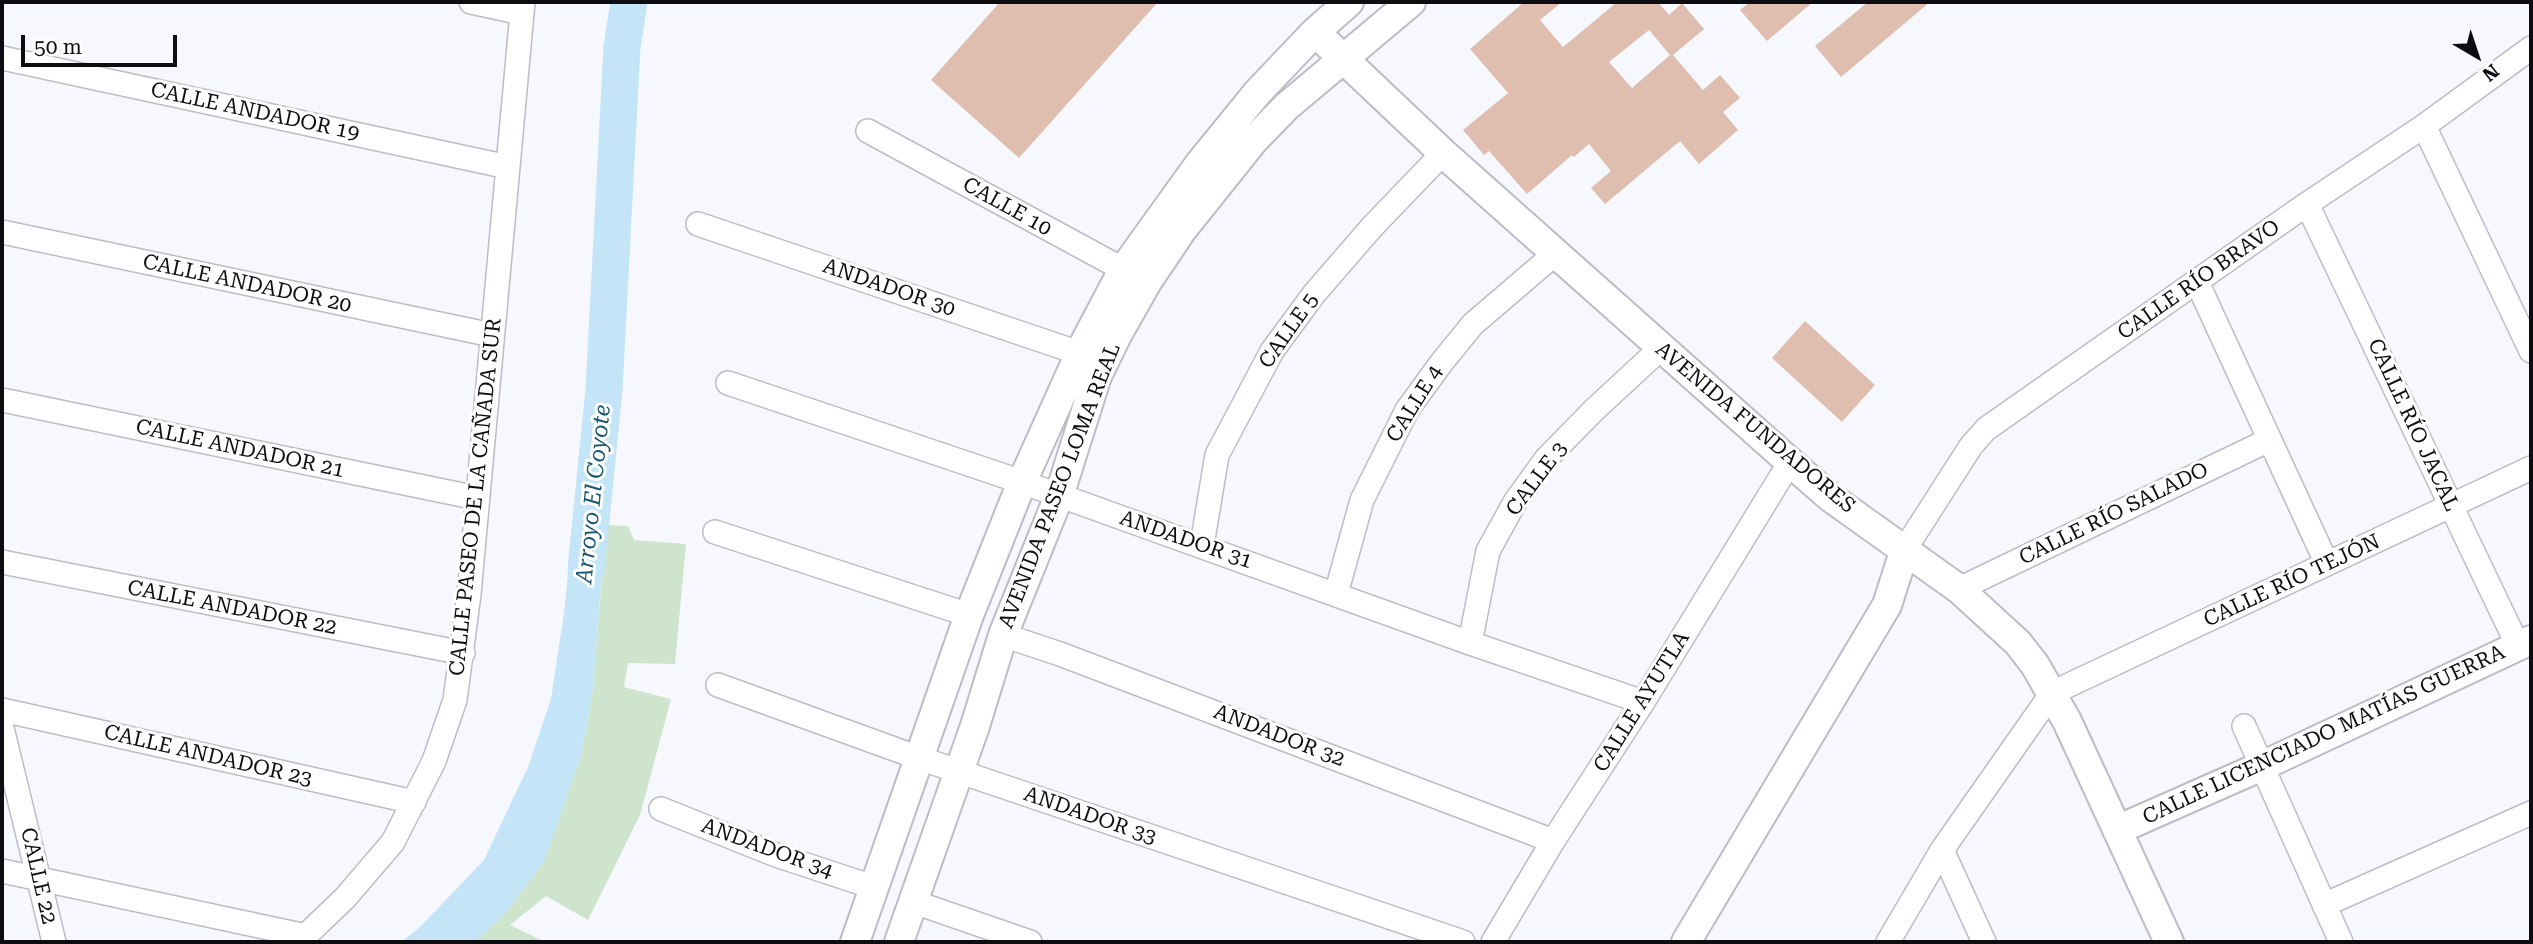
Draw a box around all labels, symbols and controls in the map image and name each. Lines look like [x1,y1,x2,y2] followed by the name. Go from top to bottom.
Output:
[24,21,180,65] scale bar
[2442,21,2512,91] north arrow
[34,35,82,59] text: 50 m
[2478,59,2503,86] text: N
[148,78,362,146] street label: CALLE ANDADOR 19
[958,172,1056,242] street label: CALLE 10
[2113,215,2285,345] street label: CALLE RÍO BRAVO
[140,250,354,318] street label: CALLE ANDADOR 20
[820,254,958,322] street label: ANDADOR 30
[1254,288,1324,374] street label: CALLE 5
[445,317,507,677] street label: CALLE PASEO DE LA CAÑADA SUR
[2362,335,2464,515] street label: CALLE RÍO JACAL
[1650,337,1860,519] street label: AVENIDA FUNDADORES
[994,340,1126,632] street label: AVENIDA PASEO LOMA REAL
[1381,361,1449,447] street label: CALLE 4
[571,403,617,585] water label: Arroyo El Coyote
[133,415,347,483] street label: CALLE ANDADOR 21
[1501,437,1573,521] street label: CALLE 3
[2015,457,2213,571] street label: CALLE RÍO SALADO
[1117,506,1255,574] street label: ANDADOR 31
[2200,529,2384,633] street label: CALLE RÍO TEJÓN
[125,575,339,641] street label: CALLE ANDADOR 22
[1589,627,1695,777] street label: CALLE AYUTLA
[2139,640,2509,830] street label: CALLE LICENCIADO MATÍAS GUERRA
[1210,699,1348,773] street label: ANDADOR 32
[101,720,315,792] street label: CALLE ANDADOR 23
[1021,782,1159,850] street label: ANDADOR 33
[698,814,836,884] street label: ANDADOR 34
[15,825,61,927] street label: CALLE 22

